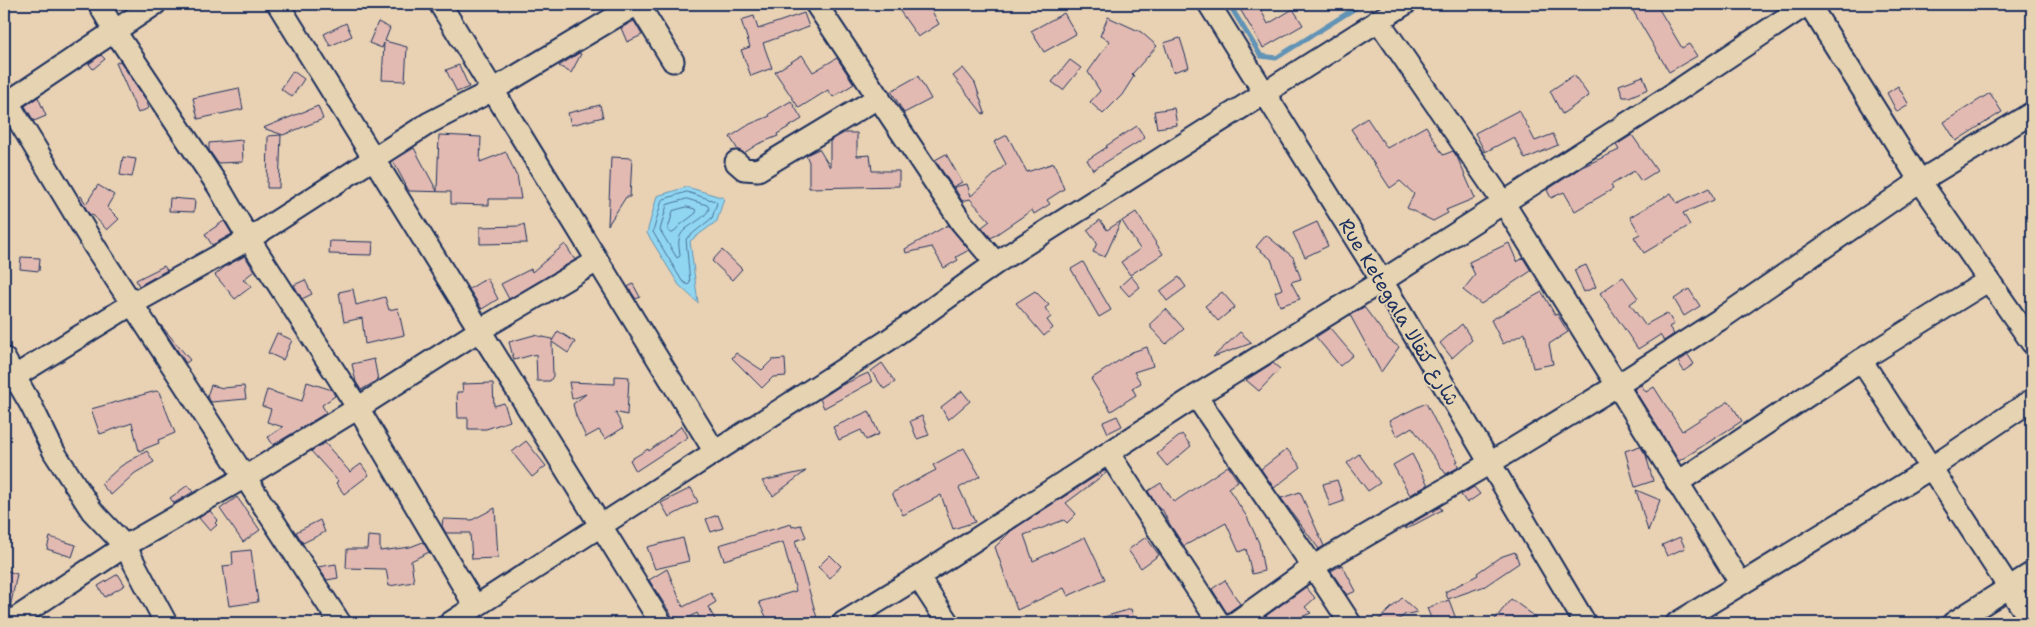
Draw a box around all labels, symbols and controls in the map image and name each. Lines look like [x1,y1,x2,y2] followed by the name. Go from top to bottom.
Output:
[1332,214,1465,411] street label: Rue Ketegala شارع كتقالا

